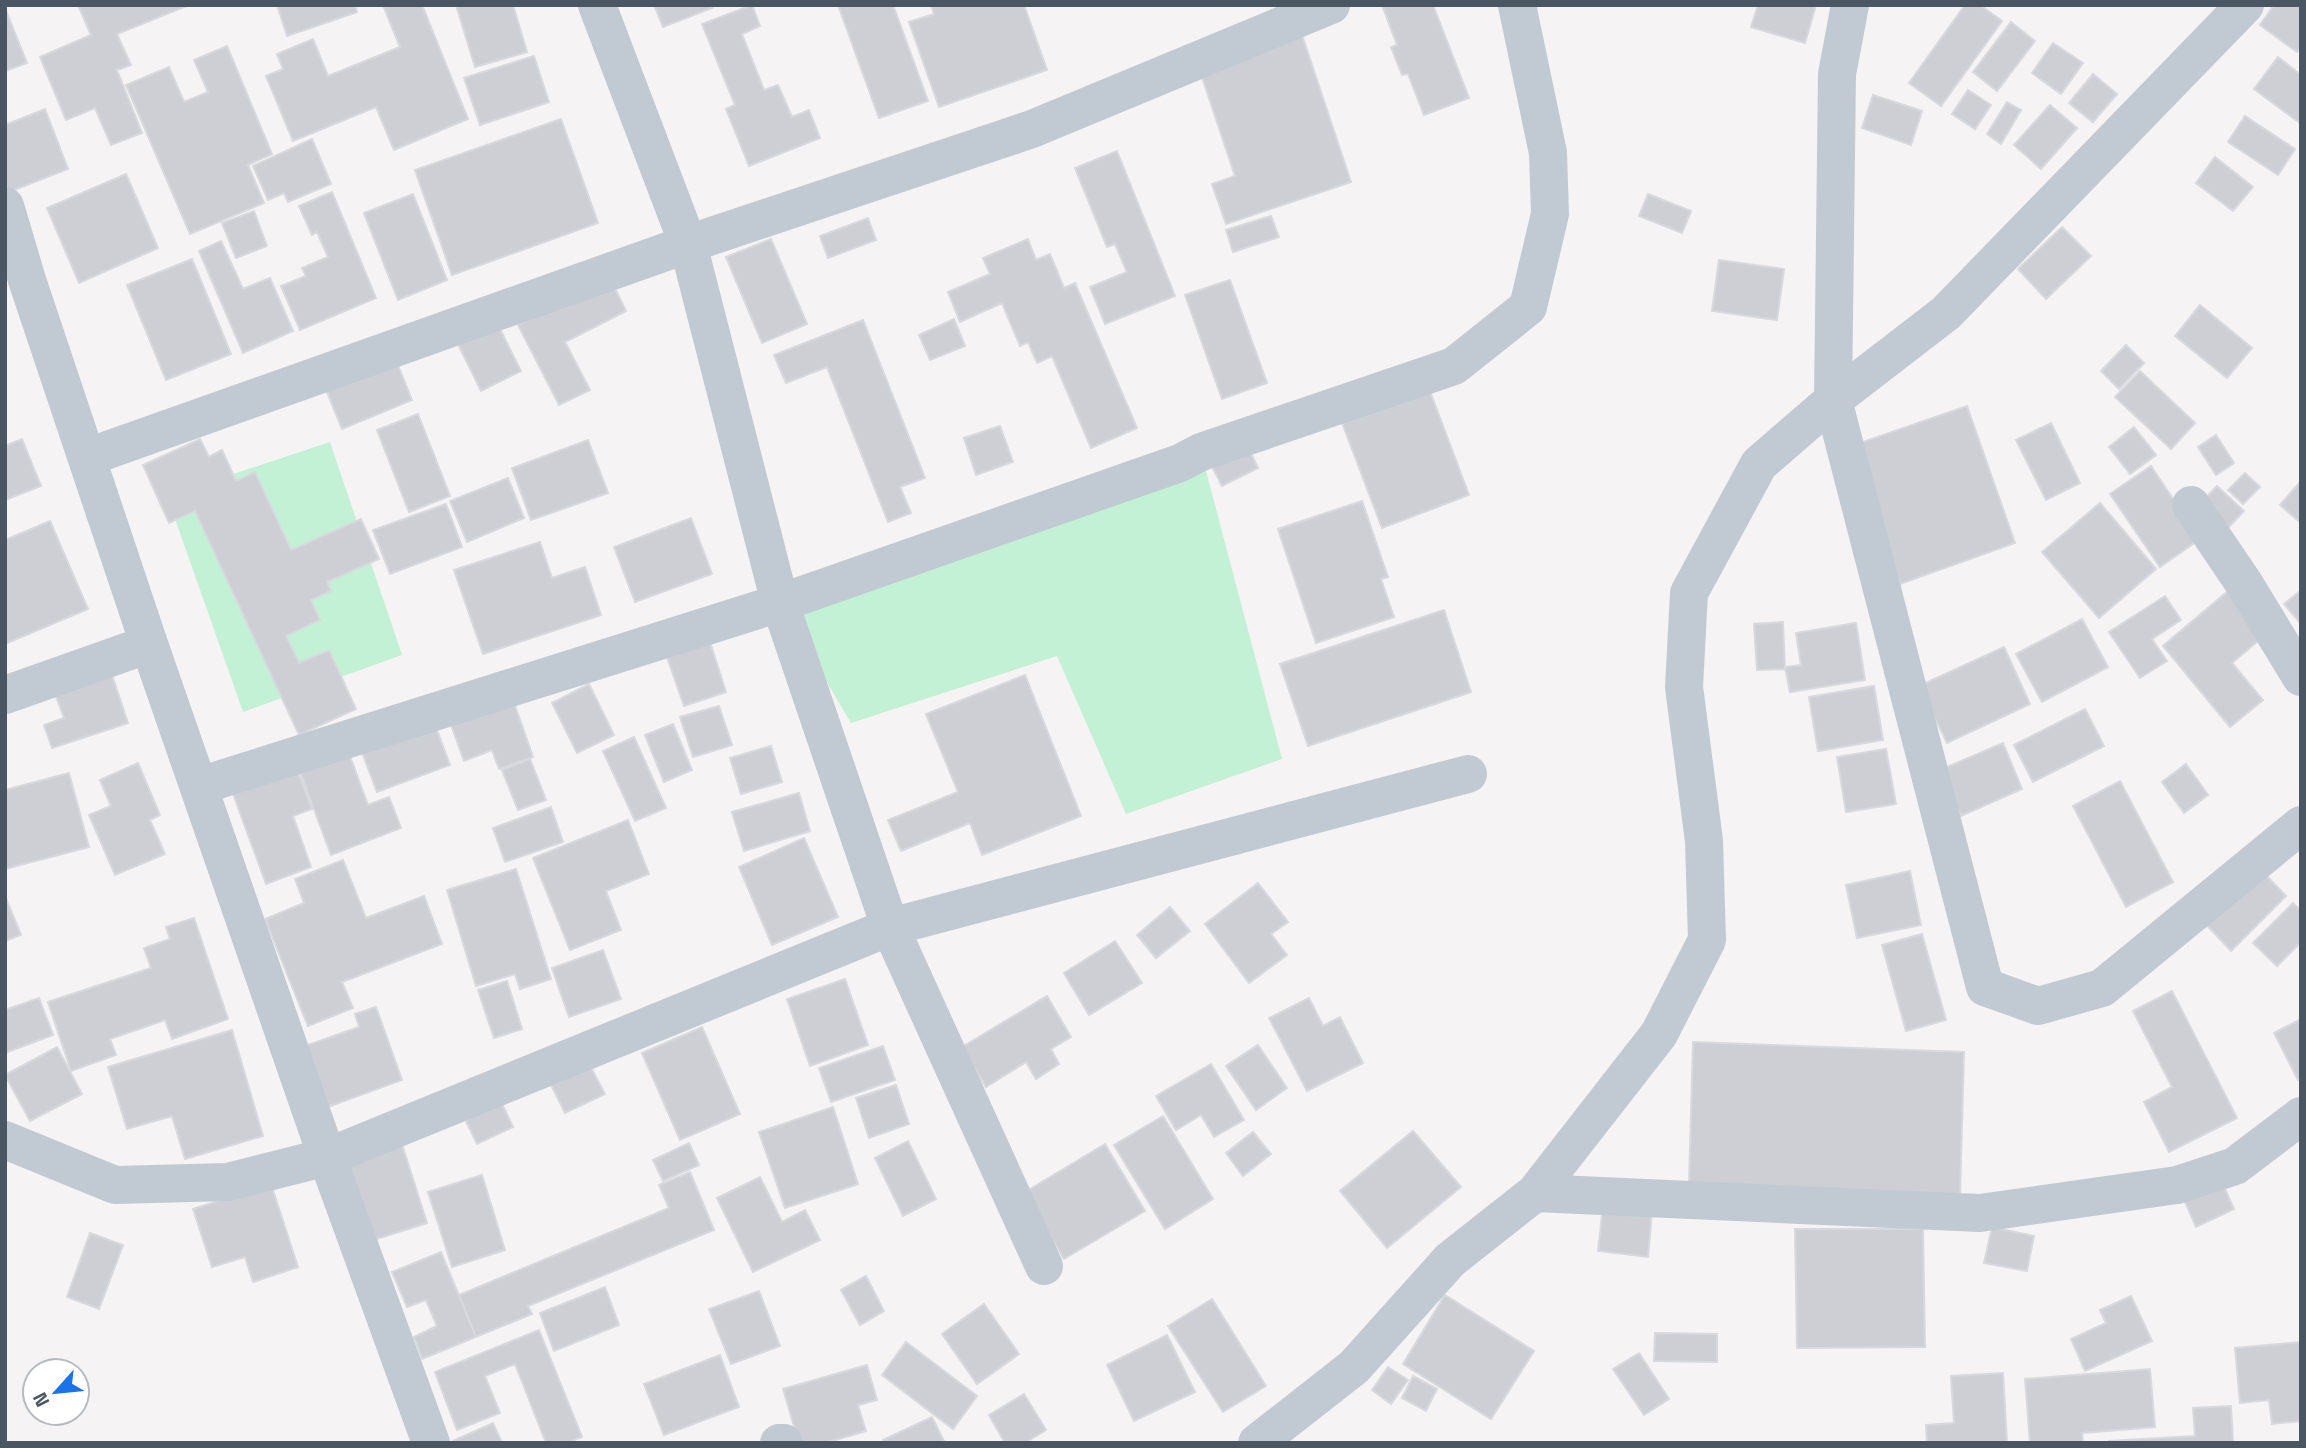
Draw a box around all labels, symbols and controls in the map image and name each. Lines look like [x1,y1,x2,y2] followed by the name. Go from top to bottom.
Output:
[21,1357,91,1427] north arrow
[27,1388,55,1411] text: N

